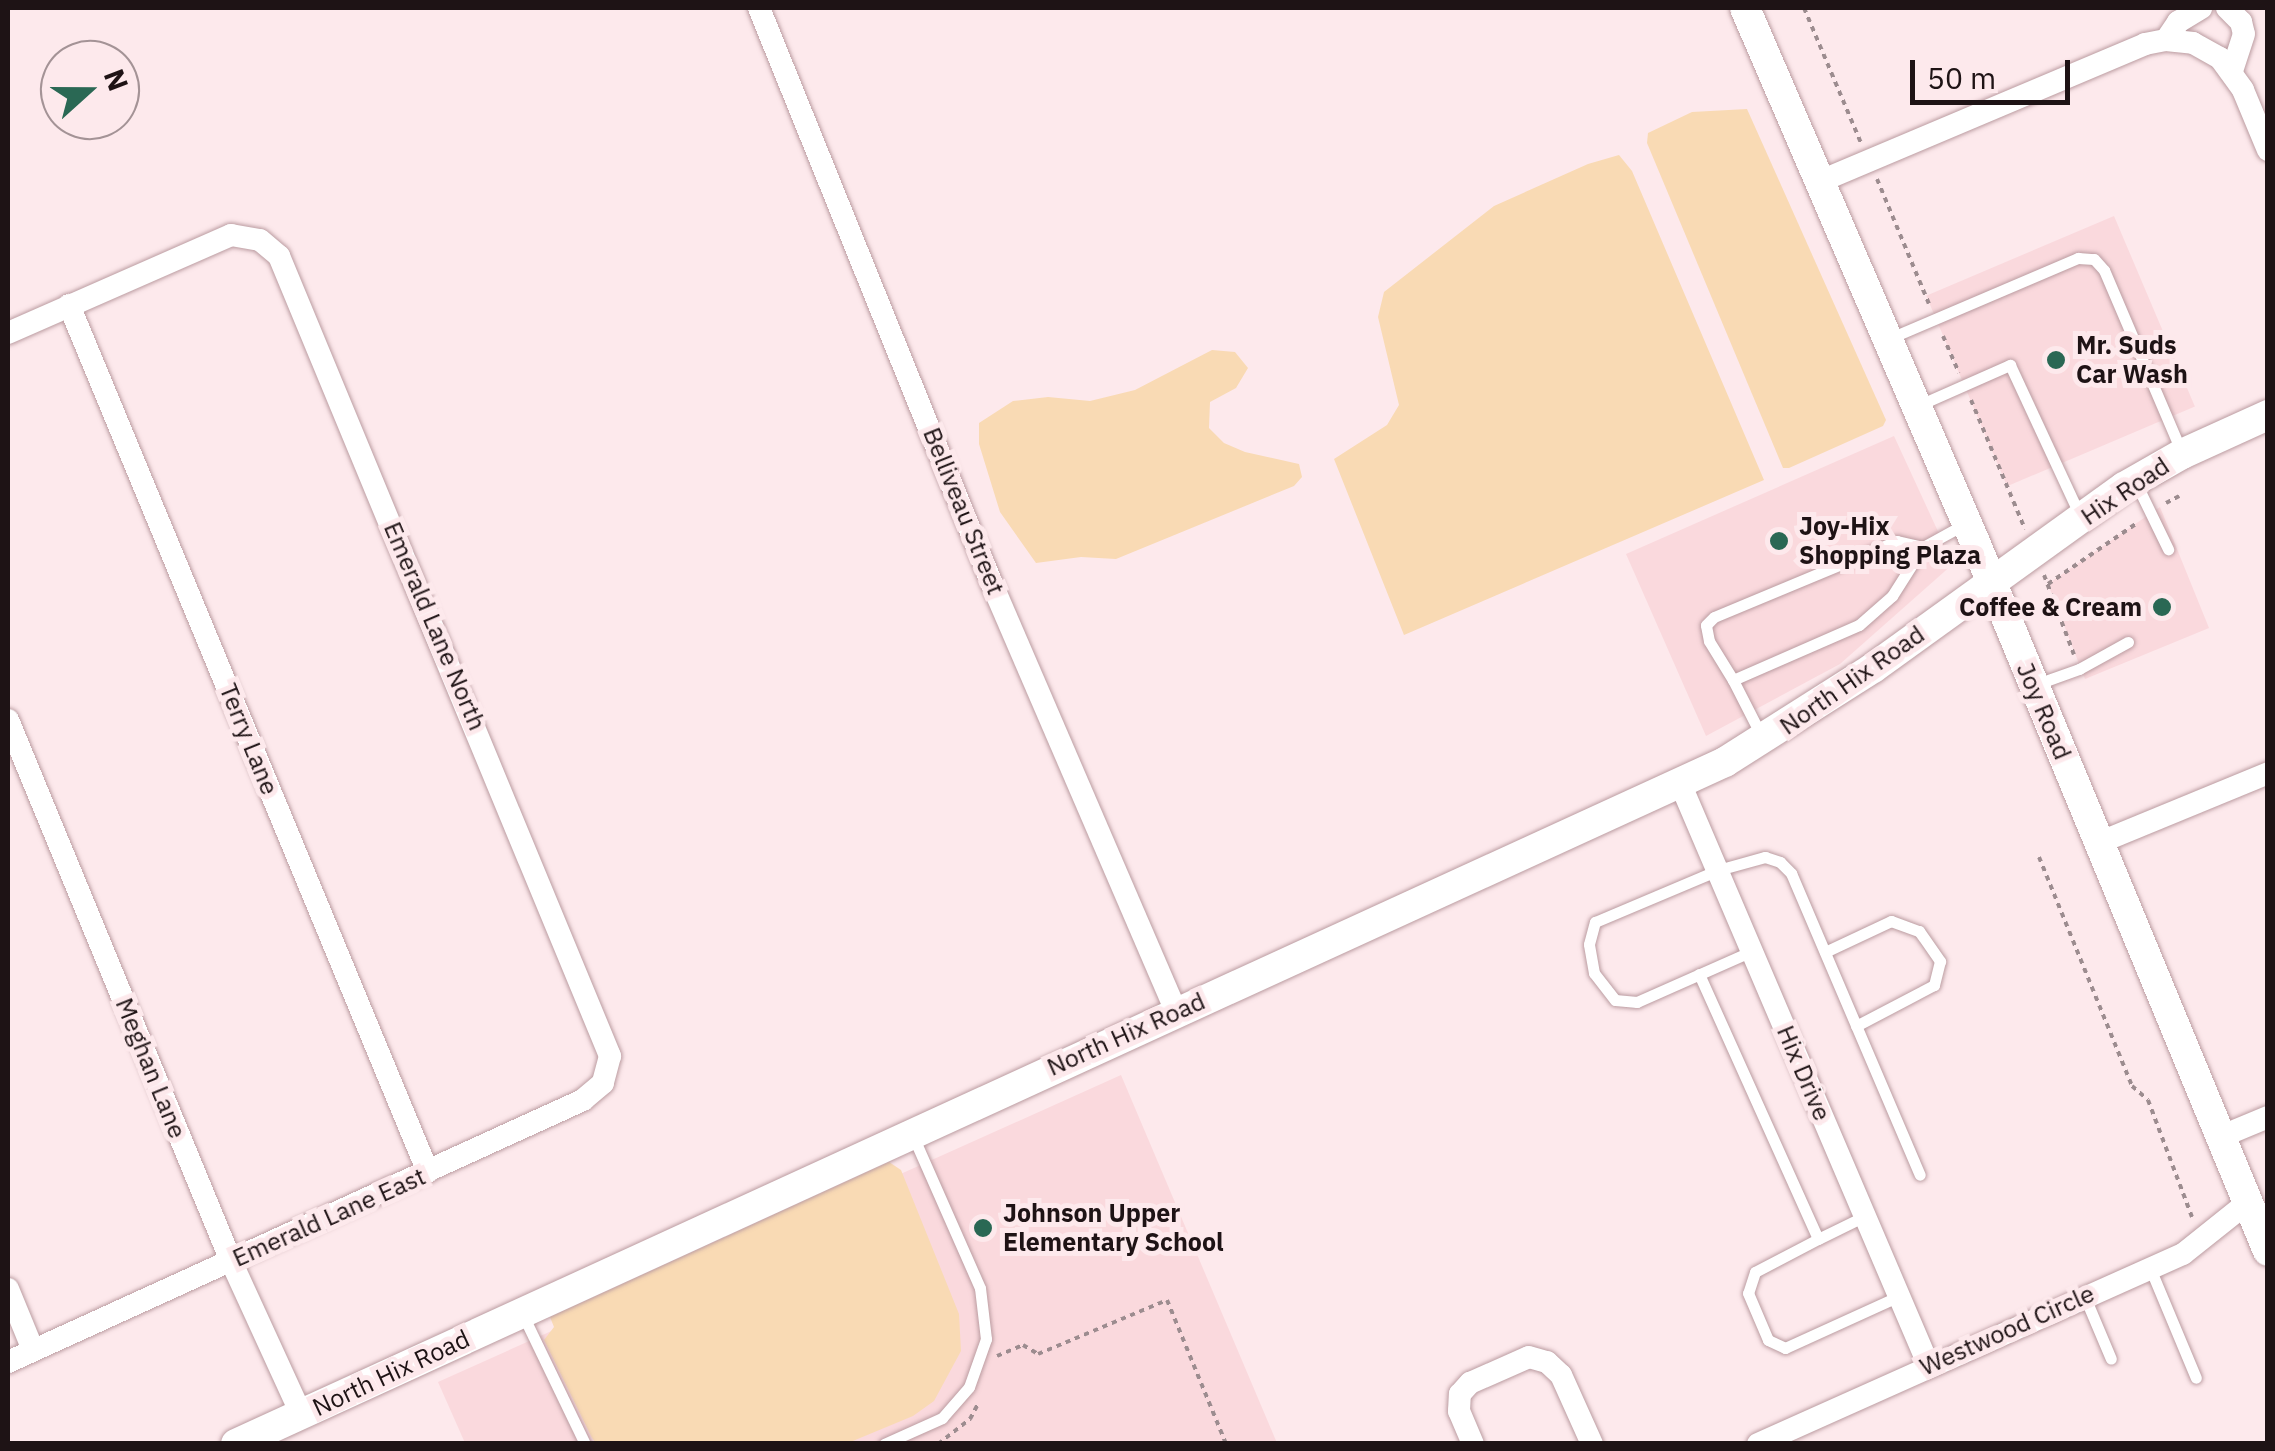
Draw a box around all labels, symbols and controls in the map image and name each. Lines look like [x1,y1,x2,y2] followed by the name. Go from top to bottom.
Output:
[40,40,140,140] north arrow
[1915,40,2075,102] scale bar
[1927,58,1996,97] text: 50 m
[96,64,138,96] text: N
[2076,331,2188,390] place label: Mr. Suds Car Wash
[2045,349,2067,371] marker: Mr. Suds Car Wash
[917,423,1011,599] street label: Belliveau Street
[2075,451,2175,531] street label: Hix Road
[1799,512,1981,571] place label: Joy-Hix Shopping Plaza
[378,517,492,735] street label: Emerald Lane North
[1768,530,1790,552] marker: Joy-Hix Shopping Plaza
[1959,592,2142,622] place label: Coffee & Cream
[2151,596,2173,618] marker: Coffee & Cream
[1774,619,1930,741] street label: North Hix Road
[2010,658,2078,764] street label: Joy Road
[213,679,285,799] street label: Terry Lane
[1042,986,1210,1082] street label: North Hix Road
[109,993,193,1143] street label: Meghan Lane
[1771,1021,1837,1125] street label: Hix Drive
[228,1161,430,1273] street label: Emerald Lane East
[1003,1199,1224,1258] place label: Johnson Upper Elementary School
[972,1217,994,1239] marker: Johnson Upper Elementary School
[1915,1278,2099,1382] street label: Westwood Circle
[308,1324,474,1422] street label: North Hix Road

